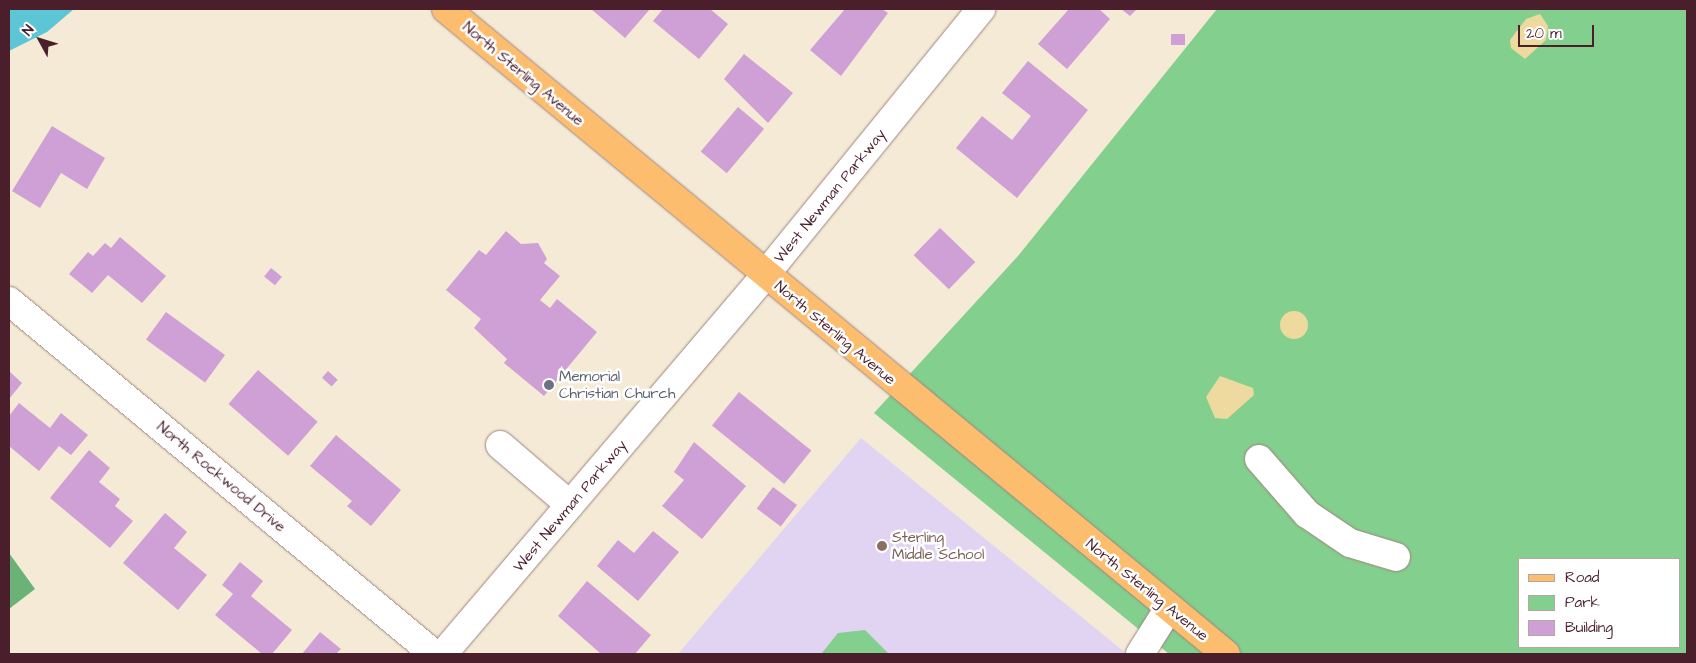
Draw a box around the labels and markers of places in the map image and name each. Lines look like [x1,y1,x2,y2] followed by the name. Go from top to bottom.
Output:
[559,367,675,402] place label: Memorial Christian Church
[543,379,555,391] marker: Memorial Christian Church
[892,528,984,563] place label: Sterling Middle School
[876,540,888,552] marker: Sterling Middle School

